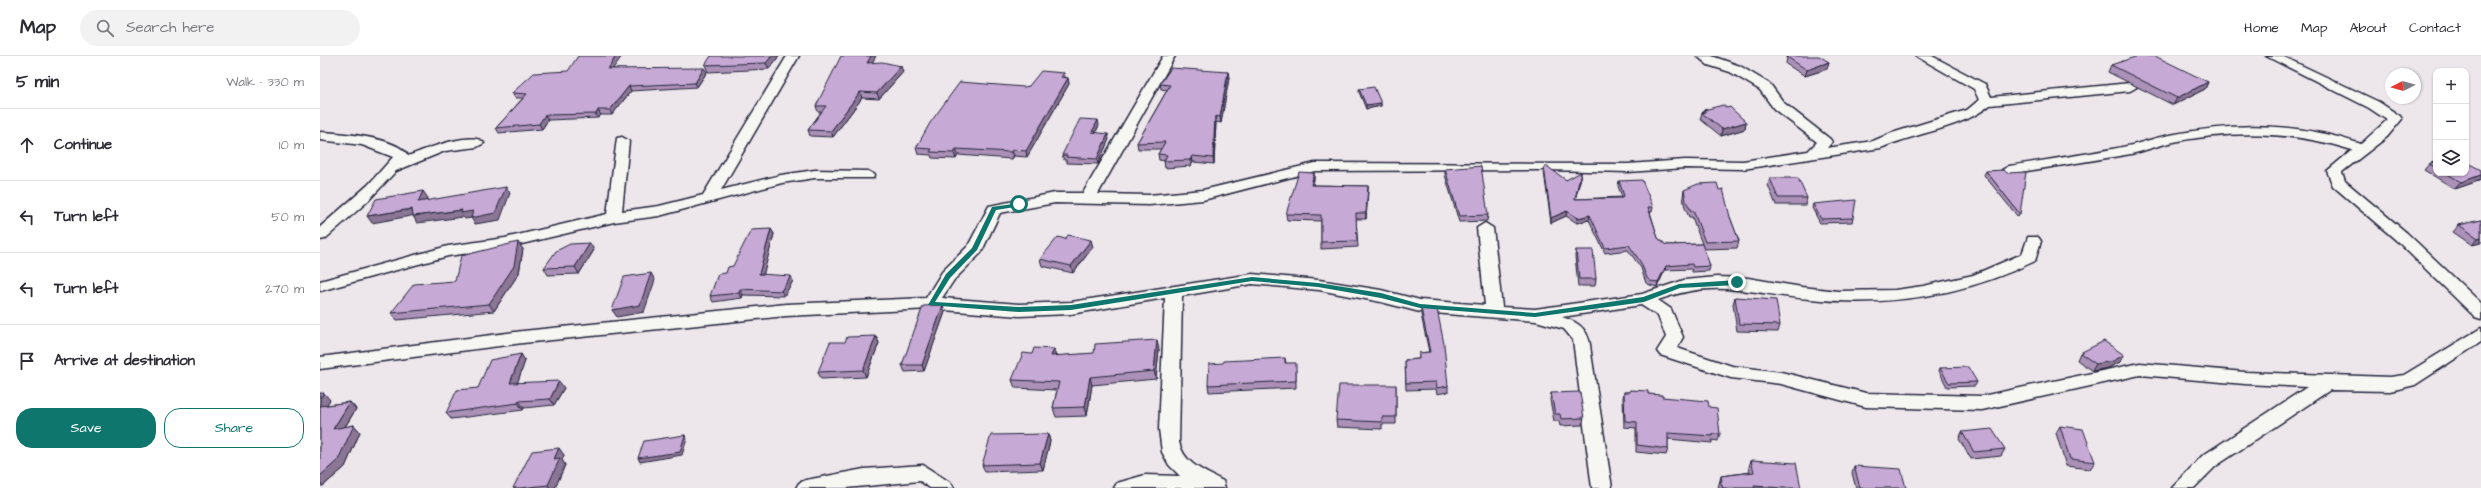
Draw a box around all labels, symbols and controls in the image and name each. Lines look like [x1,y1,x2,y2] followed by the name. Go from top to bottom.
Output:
[80,10,360,46] search box
[20,14,56,41] text: Map
[94,17,116,39] icon: search
[126,17,215,38] text: Search here
[2244,18,2279,38] text: Home
[2301,18,2327,38] text: Map
[2349,18,2387,38] text: About
[2409,18,2461,38] text: Contact
[2385,68,2421,104] north arrow
[2433,68,2469,176] map controls
[2433,68,2469,104] button: +
[16,70,59,94] text: 5 min
[226,73,304,91] text: Walk · 330 m
[2433,104,2469,140] button: −
[16,134,38,156] icon: ahead
[54,134,112,155] text: Continue
[279,136,304,154] text: 10 m
[2433,140,2469,176] button: layers
[1010,195,1028,213] route start
[16,206,38,228] icon: left
[54,206,118,227] text: Turn left
[271,208,304,226] text: 50 m
[1728,273,1746,291] route end
[16,278,38,300] icon: left
[54,278,118,299] text: Turn left
[265,280,304,298] text: 270 m
[16,350,38,372] icon: arrive
[54,350,195,371] text: Arrive at destination
[16,408,156,448] button: Save
[164,408,304,448] button: Share

